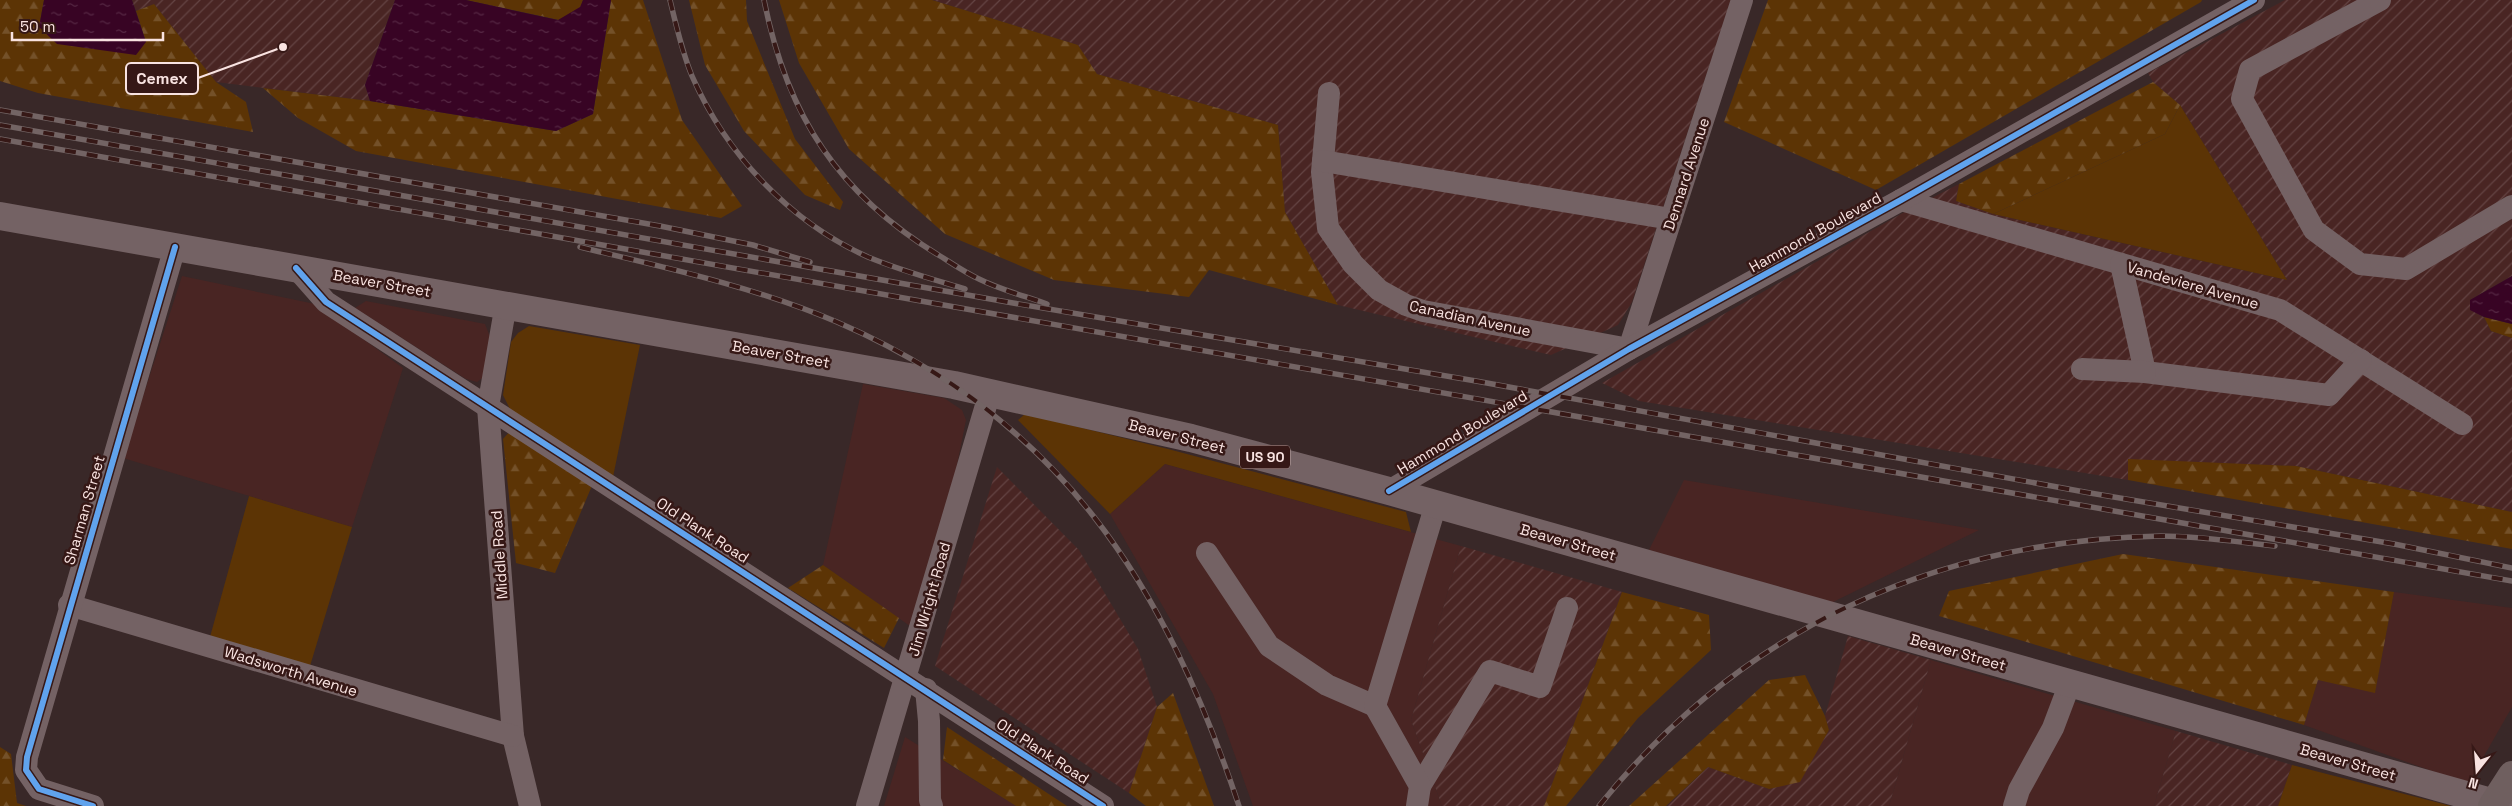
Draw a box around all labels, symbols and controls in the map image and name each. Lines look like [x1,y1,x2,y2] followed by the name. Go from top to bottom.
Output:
[12,10,164,42] scale bar
[20,17,55,36] text: 50 m
[126,63,198,94] callout: Cemex
[136,68,188,89] text: Cemex
[1659,115,1713,233] street label: Dennard Avenue
[1746,188,1884,276] street label: Hammond Boulevard
[2125,257,2261,313] street label: Vandeviere Avenue
[332,265,433,301] street label: Beaver Street
[1408,296,1533,340] street label: Canadian Avenue
[731,336,832,372] street label: Beaver Street
[1394,386,1530,478] street label: Hammond Boulevard
[1127,415,1227,457] street label: Beaver Street
[1240,446,1290,468] road number: US 90
[59,453,109,567] street label: Sharman Street
[653,493,753,567] street label: Old Plank Road
[486,510,512,600] street label: Middle Road
[1518,519,1618,565] street label: Beaver Street
[904,540,954,658] street label: Jim Wright Road
[1908,629,2008,675] street label: Beaver Street
[222,642,360,700] street label: Wadsworth Avenue
[993,714,1093,788] street label: Old Plank Road
[2298,739,2398,785] street label: Beaver Street
[2452,746,2502,796] north arrow
[2466,773,2480,793] text: N

